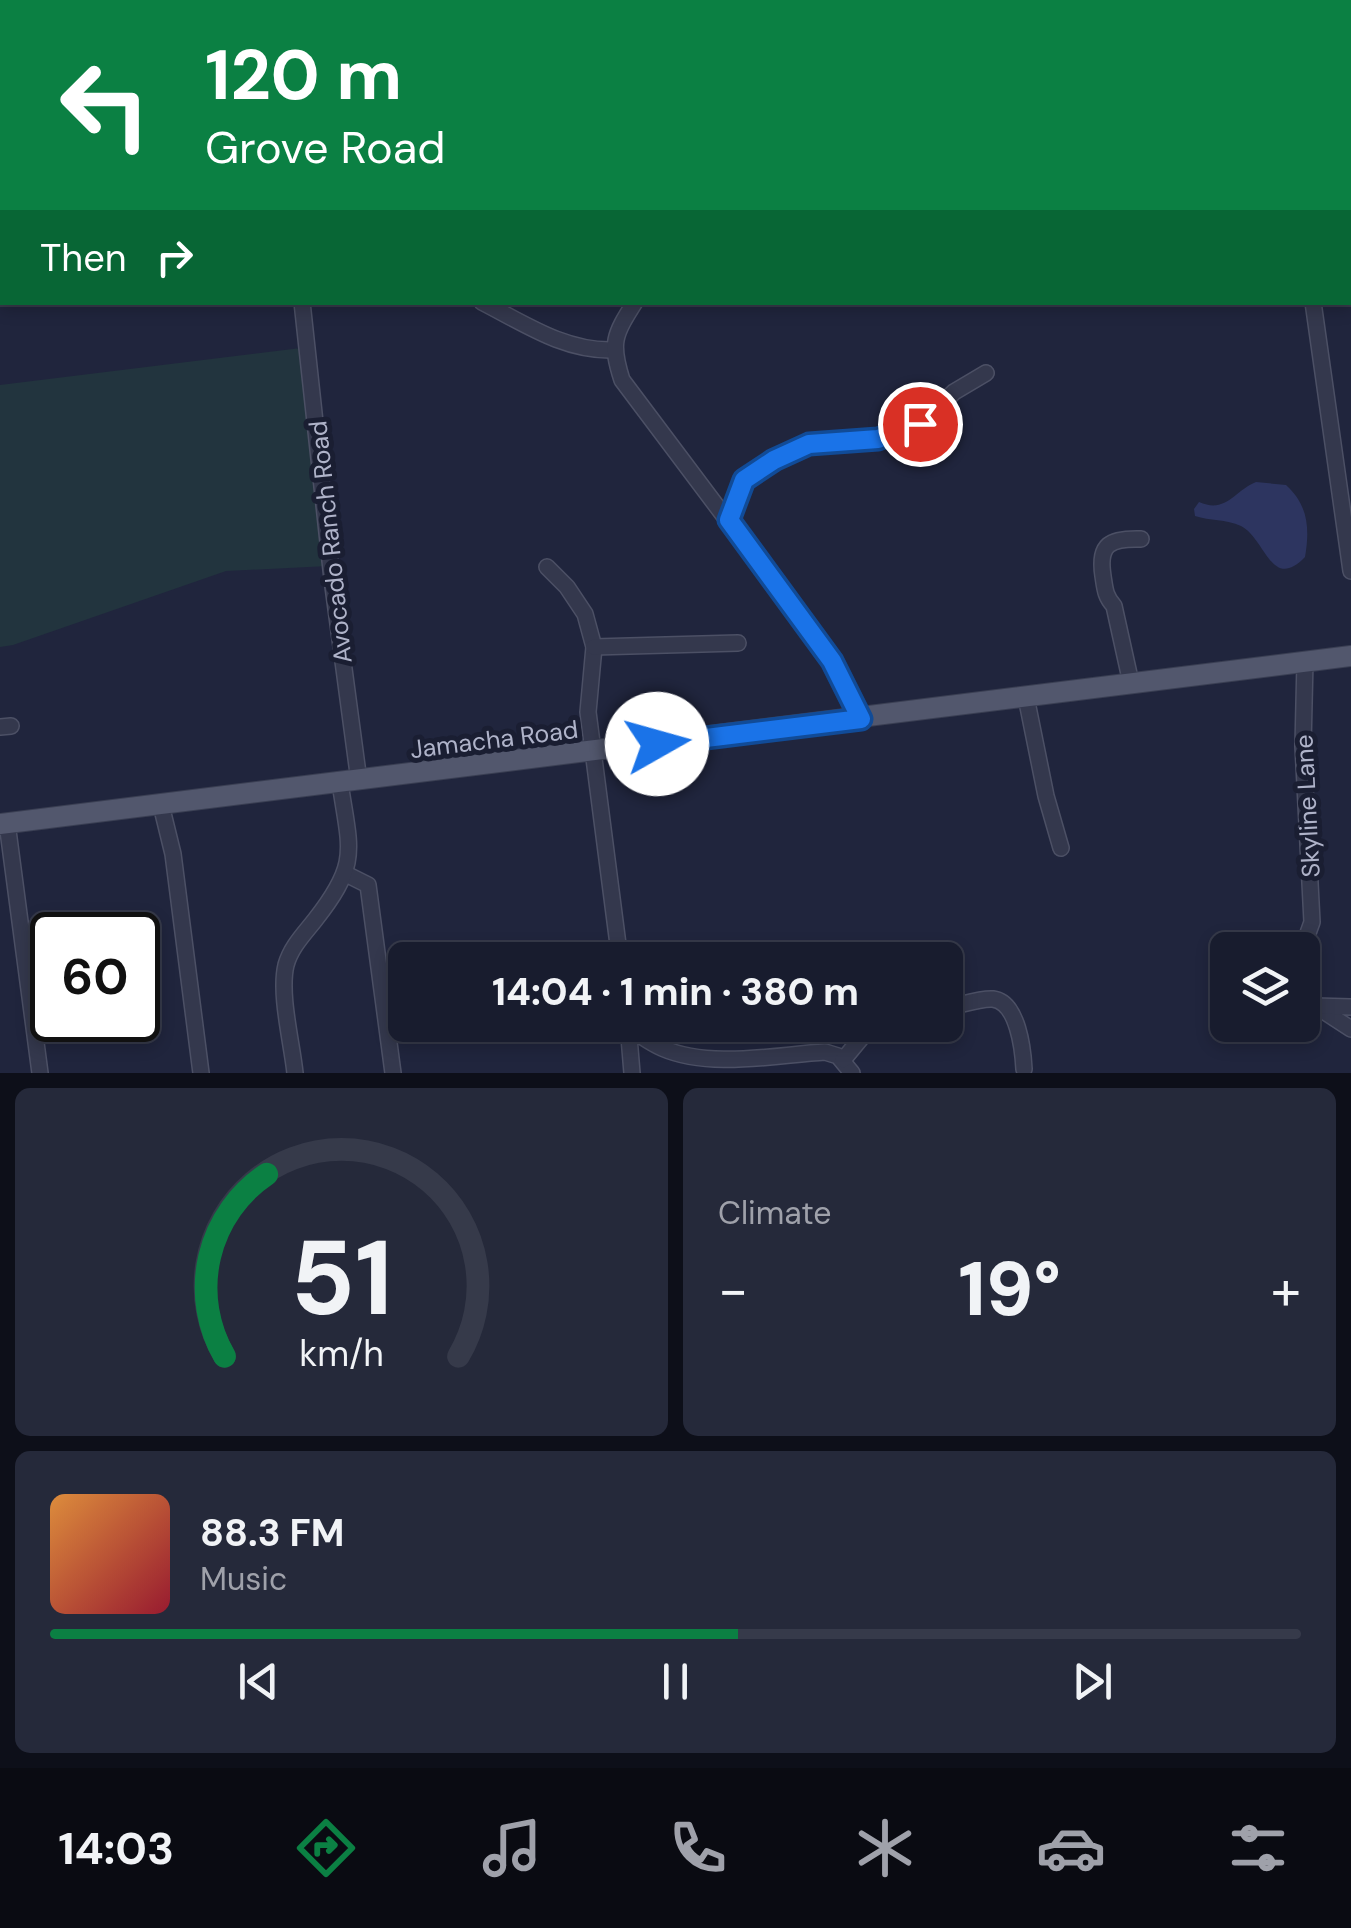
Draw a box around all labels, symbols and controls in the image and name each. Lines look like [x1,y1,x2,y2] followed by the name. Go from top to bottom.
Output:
[205,30,402,121] text: 120 m
[40,40,170,170] icon: left
[205,118,445,177] text: Grove Road
[147,230,202,285] icon: right
[40,233,127,283] text: Then
[878,382,963,467] pin
[893,397,948,452] icon: arrive
[301,419,360,665] street label: Avocado Ranch Road
[605,692,709,796] position arrow
[408,713,580,766] street label: Jamacha Road
[1287,734,1328,878] street label: Skyline Lane
[30,912,160,1042] speed limit sign: 60
[1210,932,1320,1042] map controls
[1210,932,1320,1042] button: layers
[492,967,859,1017] text: 14:04 · 1 min · 380 m
[718,1192,832,1234] text: Climate
[290,1211,393,1346] text: 51
[958,1241,1061,1338] text: 19°
[718,1254,748,1326] text: −
[1271,1254,1301,1326] text: +
[299,1331,384,1377] text: km/h
[200,1508,344,1558] text: 88.3 FM
[200,1558,287,1600] text: Music
[231,1654,286,1709] icon: previous
[648,1654,703,1709] icon: pause
[1065,1654,1120,1709] icon: next
[291,1813,361,1883] icon: directions
[477,1813,547,1883] icon: music
[663,1813,733,1883] icon: phone
[850,1813,920,1883] icon: climate
[1036,1813,1106,1883] icon: car
[1223,1813,1293,1883] icon: filters
[58,1819,174,1878] text: 14:03

